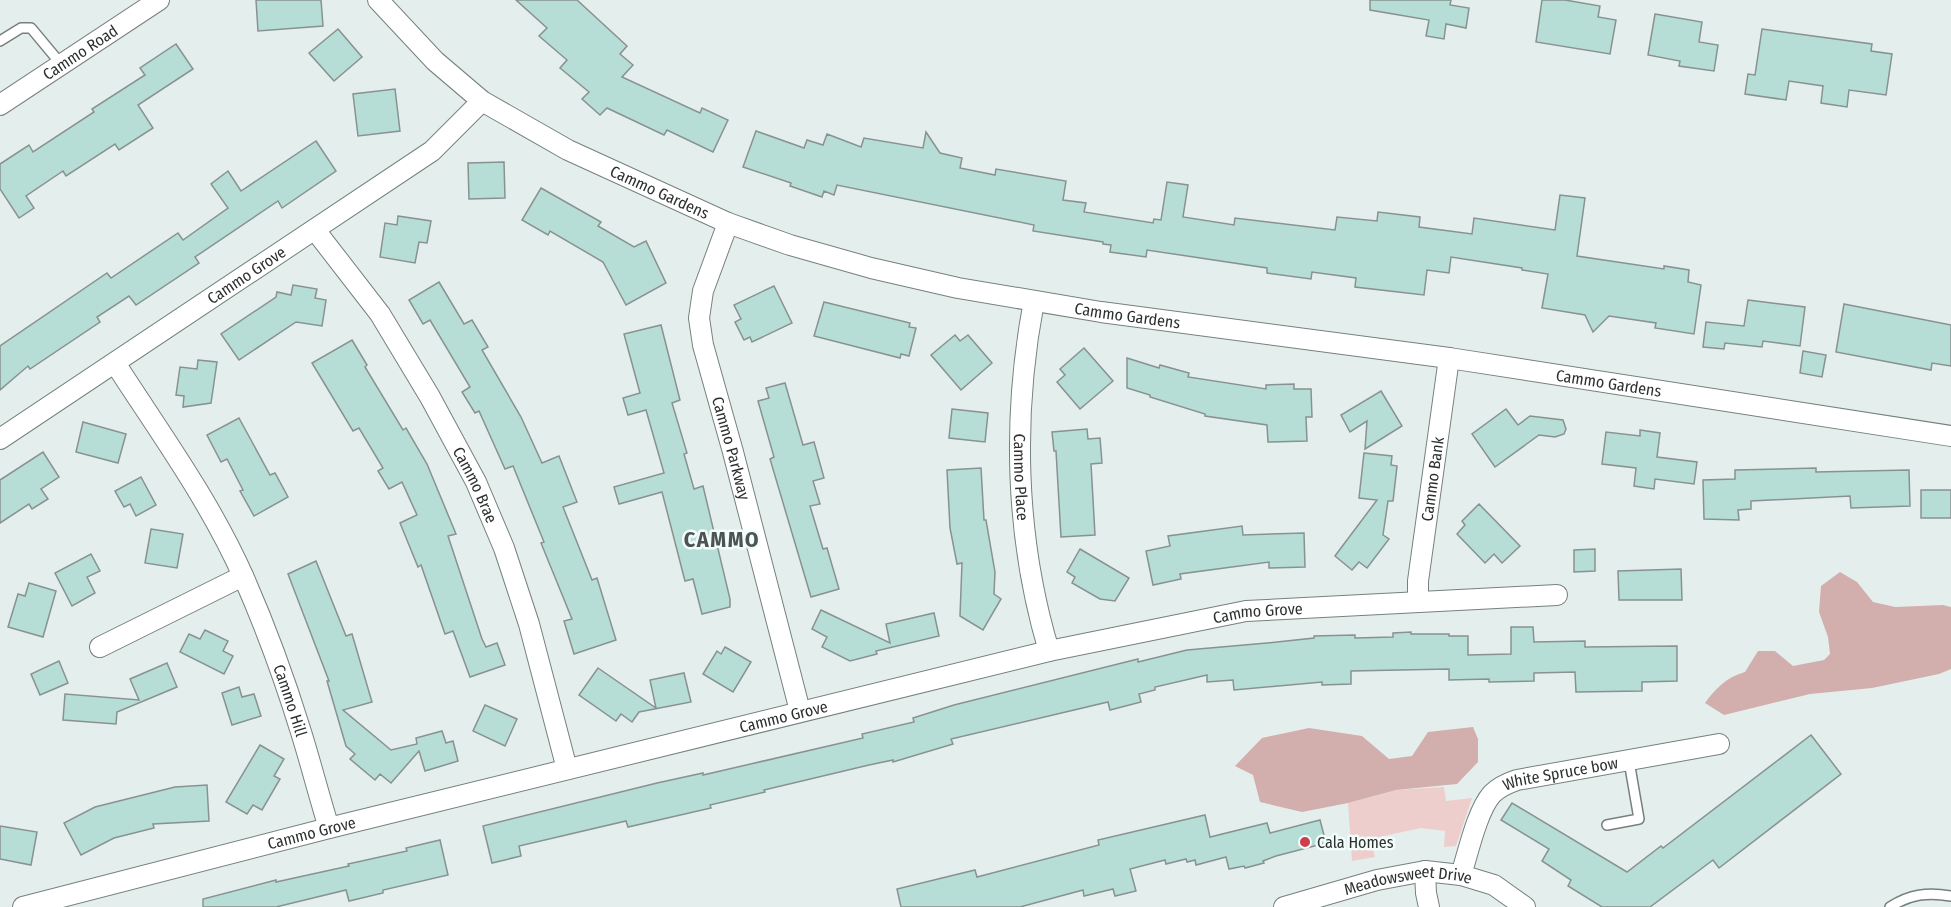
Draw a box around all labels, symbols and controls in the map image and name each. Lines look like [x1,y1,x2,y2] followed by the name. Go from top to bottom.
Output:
[39,21,121,84] street label: Cammo Road
[607,162,712,223] street label: Cammo Gardens
[204,242,289,308] street label: Cammo Grove
[1073,299,1182,332] street label: Cammo Gardens
[1555,366,1663,401] street label: Cammo Gardens
[708,394,754,503] street label: Cammo Parkway
[1010,433,1032,522] street label: Cammo Place
[1417,435,1448,523] street label: Cammo Bank
[449,444,501,526] street label: Cammo Brae
[684,526,760,553] district label: CAMMO
[1211,599,1303,627] street label: Cammo Grove
[269,662,311,739] street label: Cammo Hill
[737,697,830,737] street label: Cammo Grove
[1500,753,1620,795] street label: White Spruce bow
[266,813,358,853] street label: Cammo Grove
[1317,833,1394,852] place label: Cala Homes
[1298,835,1312,849] marker: Cala Homes
[1342,862,1475,899] street label: Meadowsweet Drive

